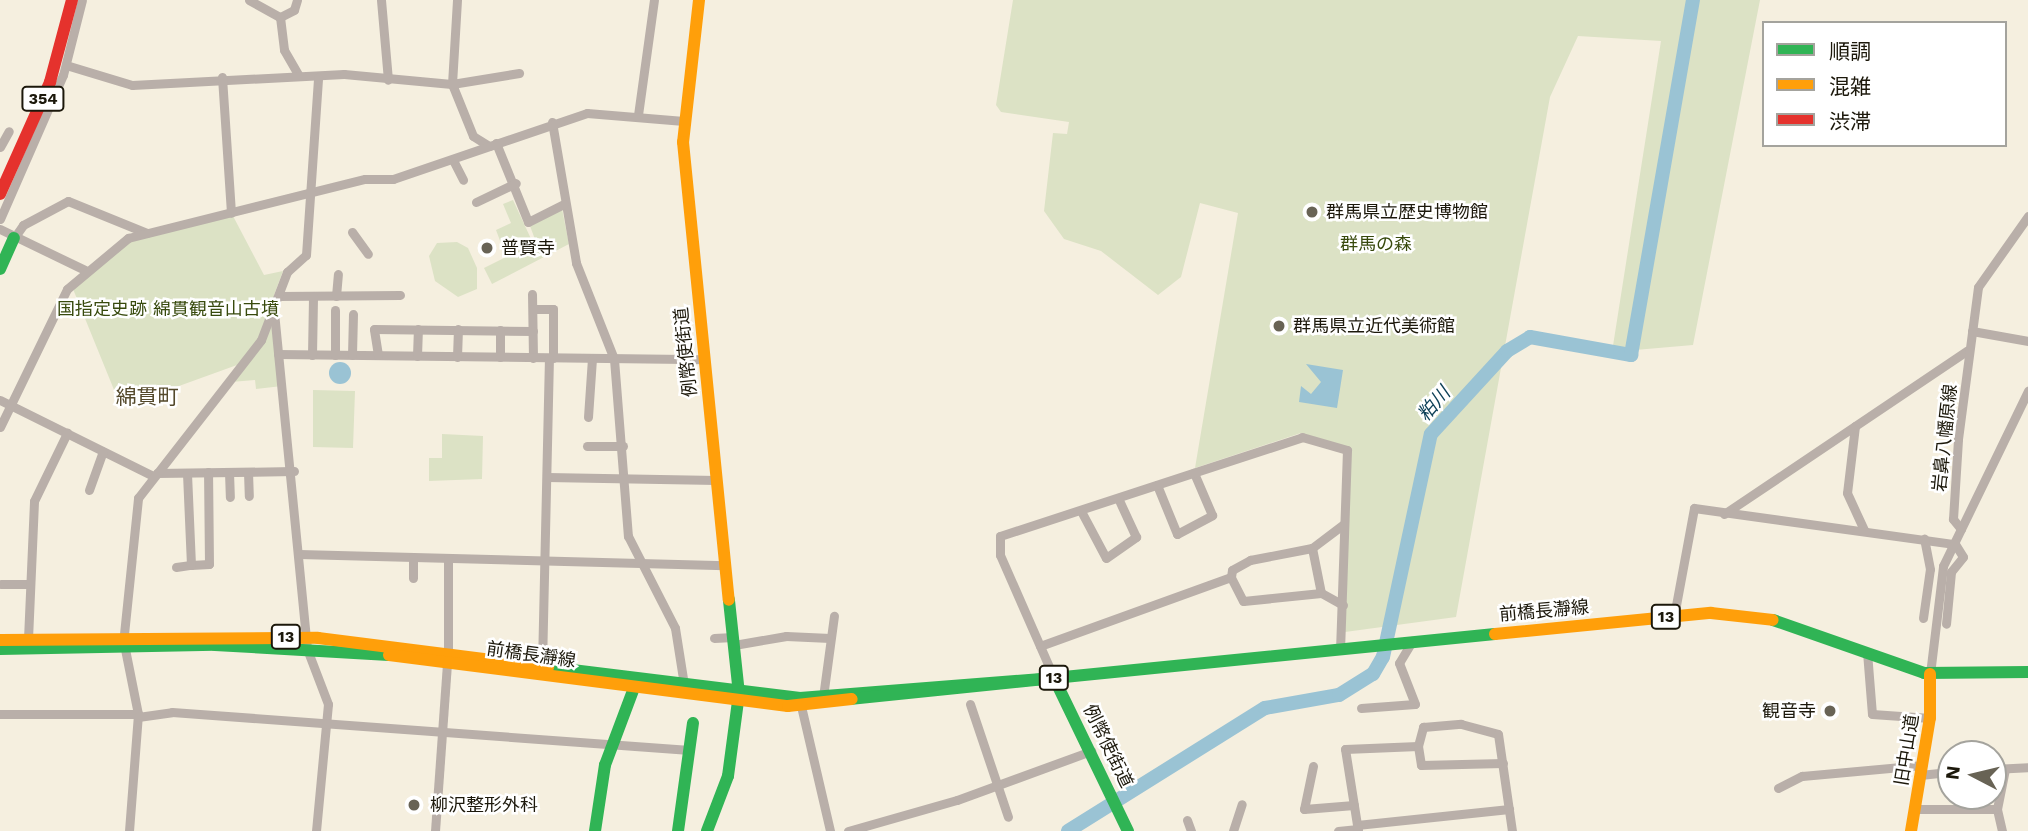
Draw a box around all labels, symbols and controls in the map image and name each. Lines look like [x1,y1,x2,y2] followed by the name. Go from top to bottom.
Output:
[1762,21,2007,147] legend
[1829,39,1871,64] text: 順調
[1829,74,1871,99] text: 混雑
[20,86,66,111] road number: 354
[1829,109,1871,134] text: 渋滞
[1326,201,1488,223] place label: 群馬県立歴史博物館
[1304,204,1320,220] marker: 群馬県立歴史博物館
[1340,233,1412,255] park label: 群馬の森
[501,237,555,259] place label: 普賢寺
[479,240,495,256] marker: 普賢寺
[57,298,279,320] park label: 国指定史跡 綿貫観音山古墳
[671,306,701,398] street label: 例幣使街道
[1293,315,1455,337] place label: 群馬県立近代美術館
[1271,318,1287,334] marker: 群馬県立近代美術館
[1413,382,1455,426] water label: 粕川
[1929,383,1961,493] street label: 岩鼻八幡原線
[116,384,178,410] district label: 綿貫町
[1498,596,1590,626] street label: 前橋長瀞線
[1650,604,1682,630] road number: 13
[270,624,302,650] road number: 13
[485,638,577,672] street label: 前橋長瀞線
[1038,666,1070,691] road number: 13
[1762,700,1816,722] place label: 観音寺
[1079,701,1137,791] street label: 例幣使街道
[1822,703,1838,719] marker: 観音寺
[1891,713,1923,787] street label: 旧中山道
[1937,740,2007,810] north arrow
[1940,764,1965,781] text: N
[430,794,538,816] place label: 柳沢整形外科
[404,795,424,815] marker: 柳沢整形外科

